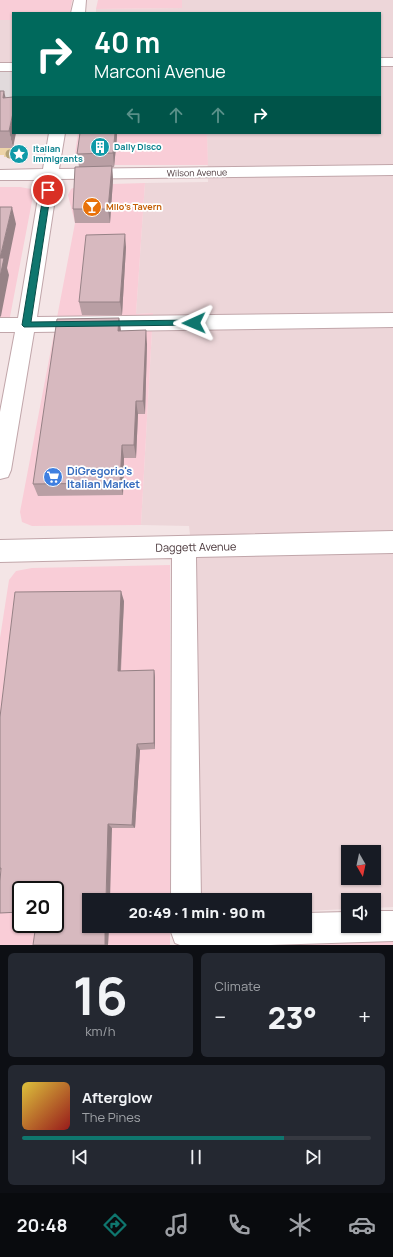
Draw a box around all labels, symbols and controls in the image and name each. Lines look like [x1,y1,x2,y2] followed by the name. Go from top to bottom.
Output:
[94,23,160,61] text: 40 m
[28,28,80,80] icon: right
[94,59,226,83] text: Marconi Avenue
[123,104,145,126] icon: left
[165,104,187,126] icon: ahead
[207,104,229,126] icon: ahead
[249,104,271,126] icon: right
[89,136,111,158] building icon: Daily Disco
[114,140,162,153] place label: Daily Disco
[33,142,83,165] place label: Italian Immigrants
[8,143,30,165] place icon: Italian Immigrants
[167,165,227,180] street label: Wilson Avenue
[31,173,65,207] pin
[37,179,59,201] icon: arrive
[81,196,103,218] bar icon: Milo's Tavern
[106,200,162,213] place label: Milo's Tavern
[173,302,215,344] position arrow
[67,463,140,491] place label: DiGregorio's Italian Market
[42,466,64,488] supermarket icon: DiGregorio's Italian Market
[155,538,237,555] street label: Daggett Avenue
[341,845,381,885] north arrow
[341,845,381,933] map controls
[12,881,64,933] speed limit sign: 20
[341,893,381,933] button: sound
[129,902,265,923] text: 20:49 · 1 min · 90 m
[73,960,128,1031] text: 16
[215,977,261,995] text: Climate
[268,997,317,1038] text: 23°
[215,1002,226,1032] text: −
[358,1002,371,1032] text: +
[85,1022,115,1040] text: km/h
[82,1087,153,1108] text: Afterglow
[82,1108,141,1126] text: The Pines
[69,1146,91,1168] icon: previous
[185,1146,207,1168] icon: pause
[302,1146,324,1168] icon: next
[101,1211,129,1239] icon: directions
[163,1211,191,1239] icon: music
[225,1211,253,1239] icon: phone
[286,1211,314,1239] icon: climate
[348,1211,376,1239] icon: car
[17,1213,68,1237] text: 20:48

